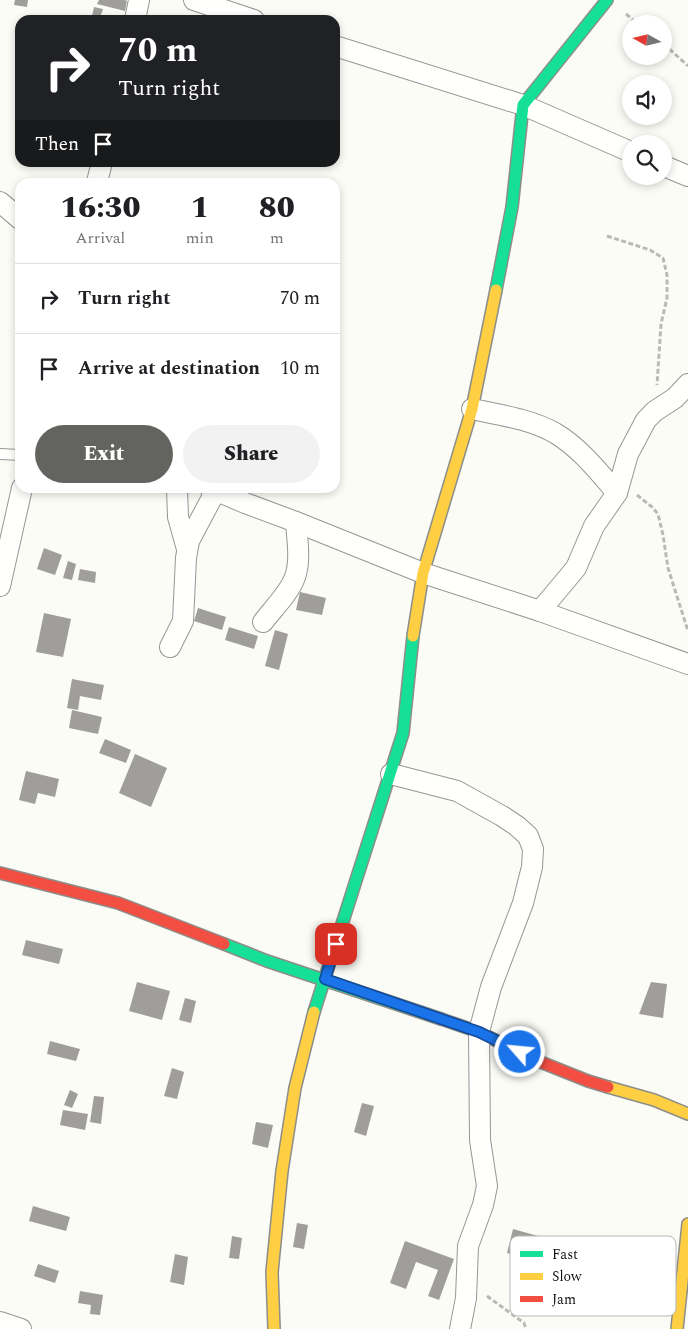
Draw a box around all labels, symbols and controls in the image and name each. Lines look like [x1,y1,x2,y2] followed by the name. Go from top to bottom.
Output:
[622,15,672,65] north arrow
[622,15,672,185] map controls
[118,24,198,77] text: 70 m
[35,35,100,100] icon: right
[118,72,220,105] text: Turn right
[622,75,672,125] button: sound
[35,130,79,159] text: Then
[89,130,117,158] icon: arrive
[622,135,672,185] button: search
[60,185,141,231] text: 16:30
[191,185,209,231] text: 1
[259,185,295,231] text: 80
[75,226,125,250] text: Arrival
[186,226,214,250] text: min
[270,226,284,250] text: m
[78,284,171,313] text: Turn right
[280,284,320,313] text: 70 m
[35,285,63,313] icon: right
[78,354,260,383] text: Arrive at destination
[280,354,320,383] text: 10 m
[35,355,63,383] icon: arrive
[35,425,173,483] button: Exit
[183,425,320,483] button: Share
[315,923,357,965] pin
[322,930,350,958] icon: arrive
[493,1025,545,1077] position arrow
[510,1236,676,1316] legend
[552,1244,578,1265] text: Fast
[552,1266,582,1287] text: Slow
[552,1289,576,1310] text: Jam

